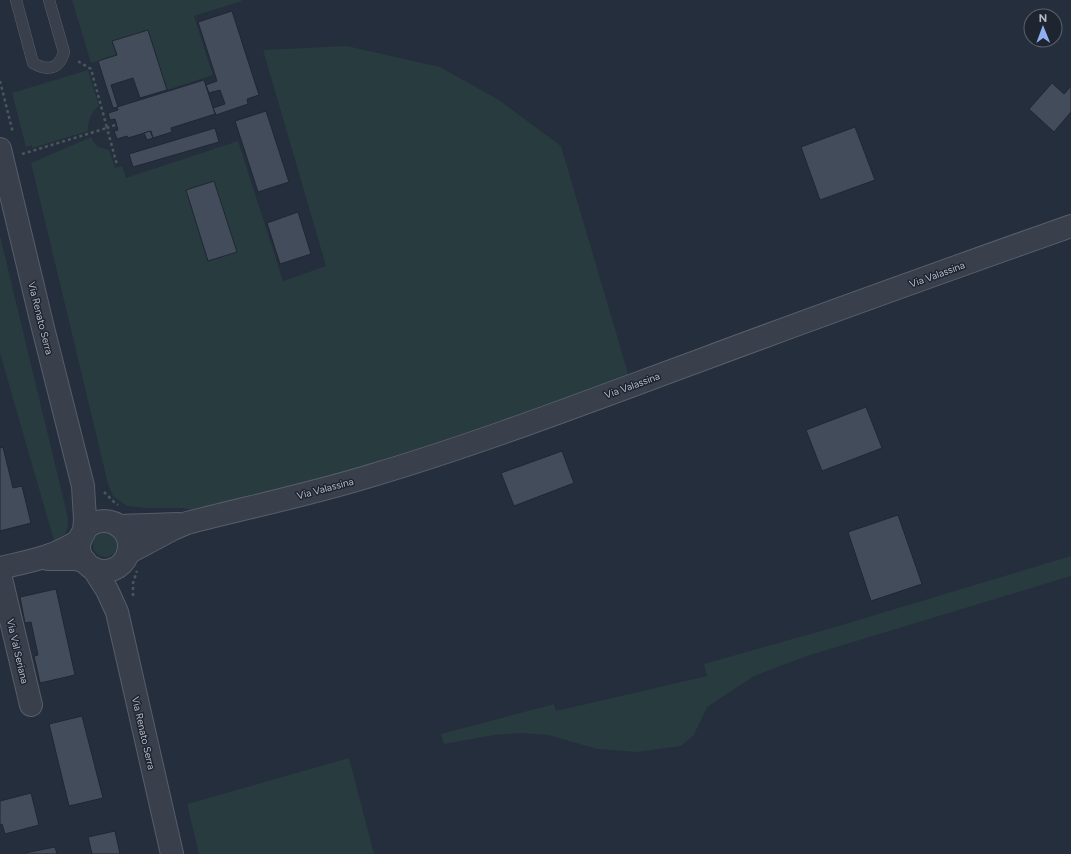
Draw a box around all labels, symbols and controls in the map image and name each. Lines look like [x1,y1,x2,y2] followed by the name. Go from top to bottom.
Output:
[1023,8,1063,48] north arrow
[1038,12,1047,25] text: N
[908,258,967,291] street label: Via Valassina
[25,280,56,356] street label: Via Renato Serra
[603,369,662,402] street label: Via Valassina
[295,475,355,502] street label: Via Valassina
[4,617,31,685] street label: Via Val Seriana
[129,695,158,771] street label: Via Renato Serra

